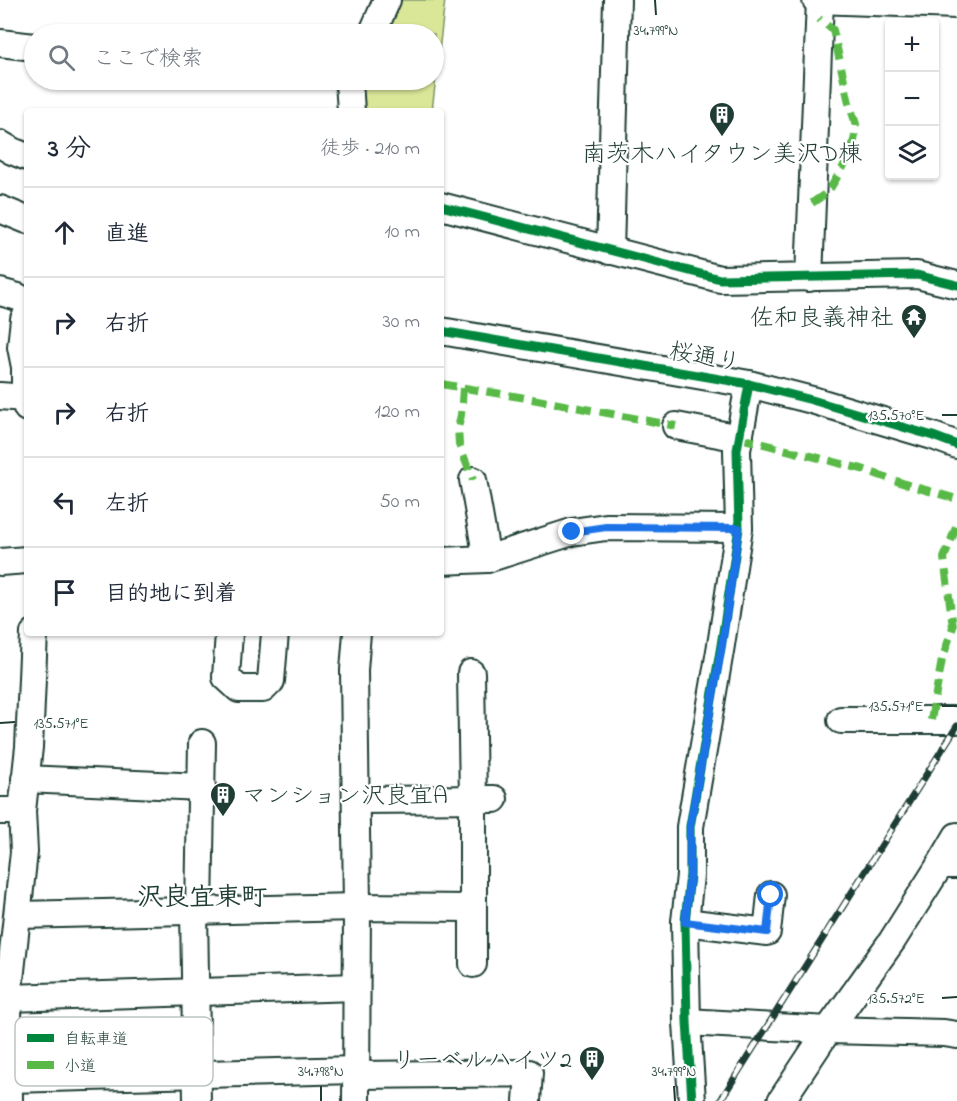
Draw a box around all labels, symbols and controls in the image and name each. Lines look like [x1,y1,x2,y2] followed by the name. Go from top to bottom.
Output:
[885,18,939,180] map controls
[885,18,939,72] button: +
[634,20,678,42] text: 34.799°N
[24,24,444,90] search box
[45,41,78,74] icon: search
[93,44,203,76] text: ここで検索
[885,72,939,126] button: −
[707,100,737,138] building icon: 南茨木ハイタウン美沢D棟
[885,126,939,180] button: layers
[48,131,91,169] text: 3 分
[320,135,420,164] text: 徒歩 · 210 m
[582,138,862,173] place label: 南茨木ハイタウン美沢D棟
[48,216,81,249] icon: ahead
[384,218,420,247] text: 10 m
[105,219,149,251] text: 直進
[750,302,894,337] place label: 佐和良義神社
[899,302,929,340] temple icon: 佐和良義神社
[48,306,81,339] icon: right
[383,308,420,337] text: 30 m
[105,309,149,341] text: 右折
[666,335,743,382] street label: 桜通り
[48,396,81,429] icon: right
[375,398,420,427] text: 120 m
[105,399,149,431] text: 右折
[868,405,924,427] text: 135.570°E
[48,486,81,519] icon: left
[379,488,420,517] text: 50 m
[105,489,149,521] text: 左折
[558,518,584,544] route end
[48,576,81,609] icon: arrive
[105,579,237,611] text: 目的地に到着
[868,696,924,718] text: 135.571°E
[33,713,89,735] text: 135.571°E
[208,780,238,818] building icon: マンション沢良宜A
[242,780,448,815] place label: マンション沢良宜A
[137,880,267,918] district label: 沢良宜東町
[757,881,783,907] route start
[867,988,925,1010] text: 135.572°E
[15,1017,213,1086] legend
[64,1028,128,1052] text: 自転車道
[392,1044,572,1079] place label: リーベルハイツ2
[577,1044,607,1082] building icon: リーベルハイツ2
[64,1055,96,1079] text: 小道
[298,1061,344,1083] text: 34.798°N
[652,1061,696,1083] text: 34.799°N

